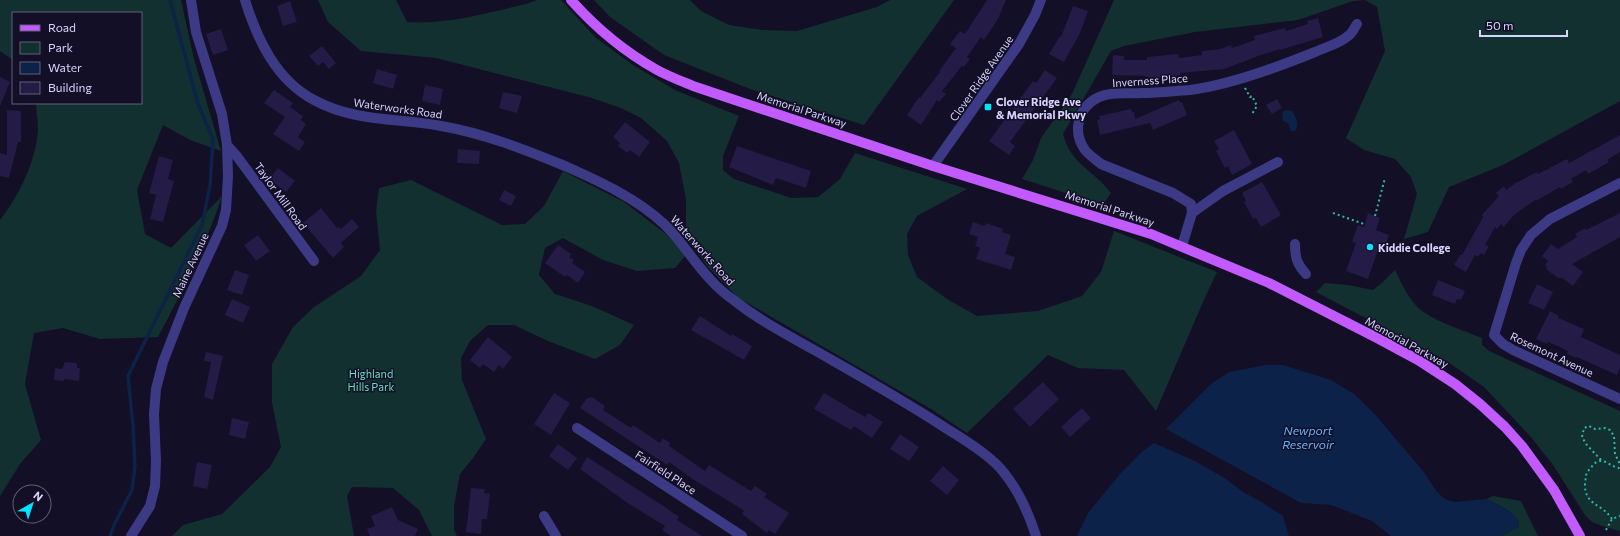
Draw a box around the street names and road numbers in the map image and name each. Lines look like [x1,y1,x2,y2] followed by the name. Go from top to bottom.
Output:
[947,33,1016,123] street label: Clover Ridge Avenue
[1112,71,1188,89] street label: Inverness Place
[756,88,849,130] street label: Memorial Parkway
[353,95,443,121] street label: Waterworks Road
[252,160,310,232] street label: Taylor Mill Road
[1064,187,1157,229] street label: Memorial Parkway
[668,212,738,288] street label: Waterworks Road
[169,230,211,299] street label: Maine Avenue
[1363,314,1451,370] street label: Memorial Parkway
[1508,329,1596,379] street label: Rosemont Avenue
[633,447,699,497] street label: Fairfield Place

